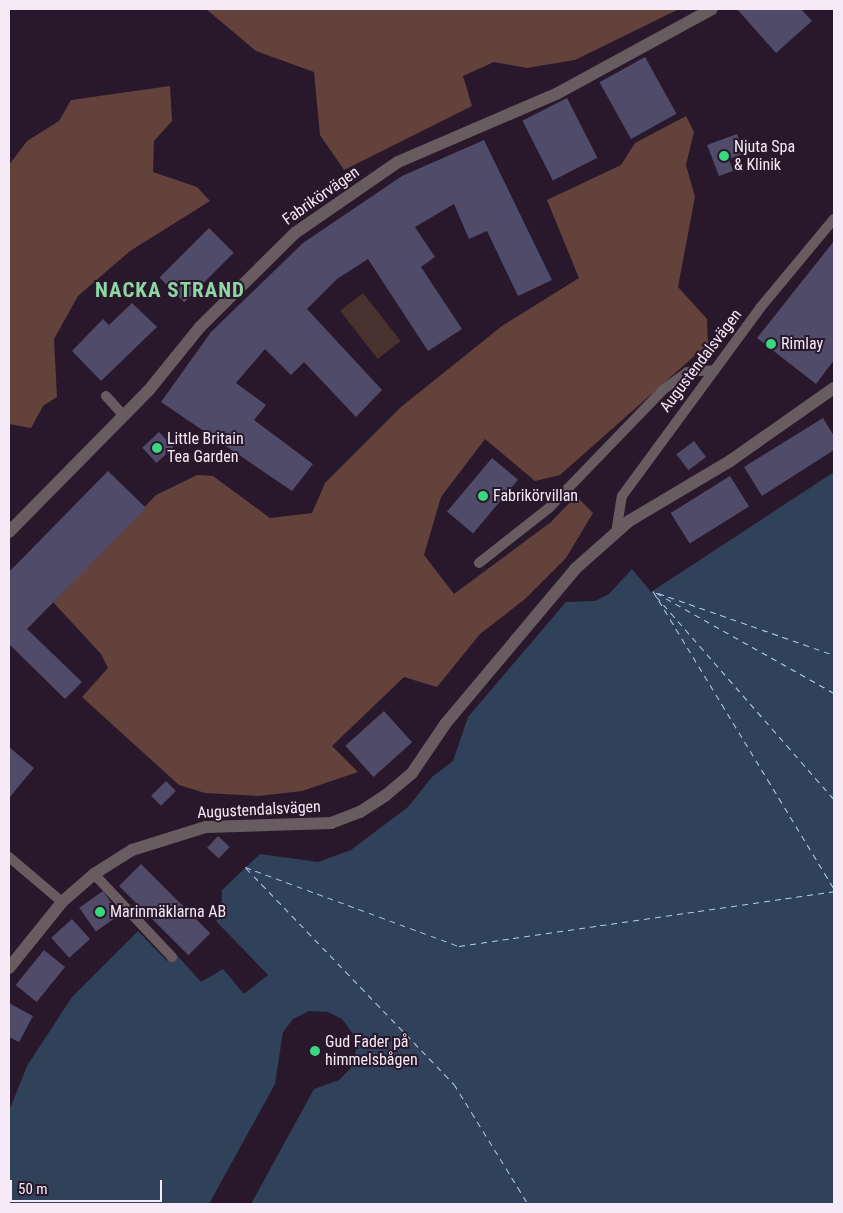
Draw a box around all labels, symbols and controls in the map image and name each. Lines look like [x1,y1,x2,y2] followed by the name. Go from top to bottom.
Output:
[734,137,795,175] place label: Njuta Spa & Klinik
[718,150,730,162] marker: Njuta Spa & Klinik
[279,163,363,229] street label: Fabrikörvägen
[94,277,246,303] district label: NACKA STRAND
[656,306,746,416] street label: Augustendalsvägen
[781,334,823,354] place label: Rimlay
[765,338,777,350] marker: Rimlay
[167,429,244,467] place label: Little Britain Tea Garden
[151,442,163,454] marker: Little Britain Tea Garden
[493,486,578,506] place label: Fabrikörvillan
[477,490,489,502] marker: Fabrikörvillan
[197,797,321,823] street label: Augustendalsvägen
[110,902,226,922] place label: Marinmäklarna AB
[94,906,106,918] marker: Marinmäklarna AB
[325,1032,418,1070] place label: Gud Fader på himmelsbågen
[309,1045,321,1057] marker: Gud Fader på himmelsbågen
[12,1170,165,1202] scale bar
[18,1180,48,1198] text: 50 m

